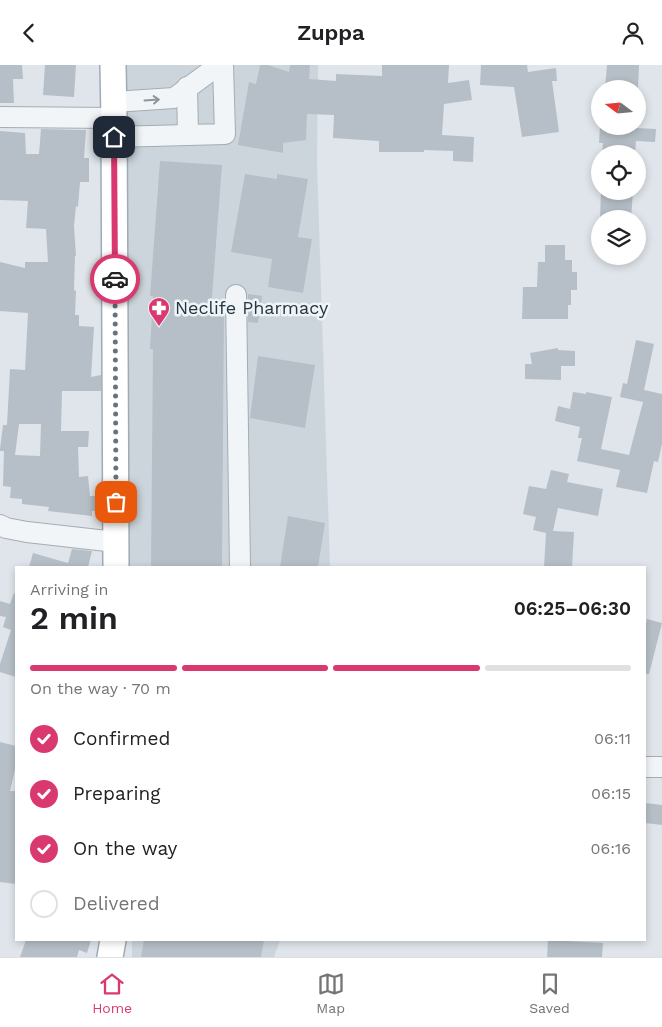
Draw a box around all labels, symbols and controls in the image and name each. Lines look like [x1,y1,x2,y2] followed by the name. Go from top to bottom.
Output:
[15,19,43,47] icon: back
[619,19,647,47] icon: person
[297,20,365,45] text: Zuppa
[591,80,646,135] north arrow
[591,80,646,265] map controls
[144,95,160,104] one-way arrow
[93,116,135,158] pin
[100,123,128,151] icon: home
[591,145,646,200] button: locate
[591,210,646,265] button: layers
[90,254,140,304] courier
[101,265,129,293] icon: car
[147,296,171,327] pharmacy icon: Neclife Pharmacy
[175,297,329,318] place label: Neclife Pharmacy
[95,481,137,523] pin
[102,488,130,516] icon: bag
[30,580,108,599] text: Arriving in
[514,597,631,620] text: 06:25–06:30
[30,599,118,637] text: 2 min
[30,679,171,698] text: On the way · 70 m
[30,725,58,753] icon: check
[73,727,170,750] text: Confirmed
[594,729,631,748] text: 06:11
[30,780,58,808] icon: check
[73,782,160,805] text: Preparing
[591,784,631,803] text: 06:15
[30,835,58,863] icon: check
[73,837,177,860] text: On the way
[591,839,631,858] text: 06:16
[73,892,160,915] text: Delivered
[92,970,132,1016] tab: Home
[316,970,345,1016] tab: Map
[529,970,570,1016] tab: Saved

